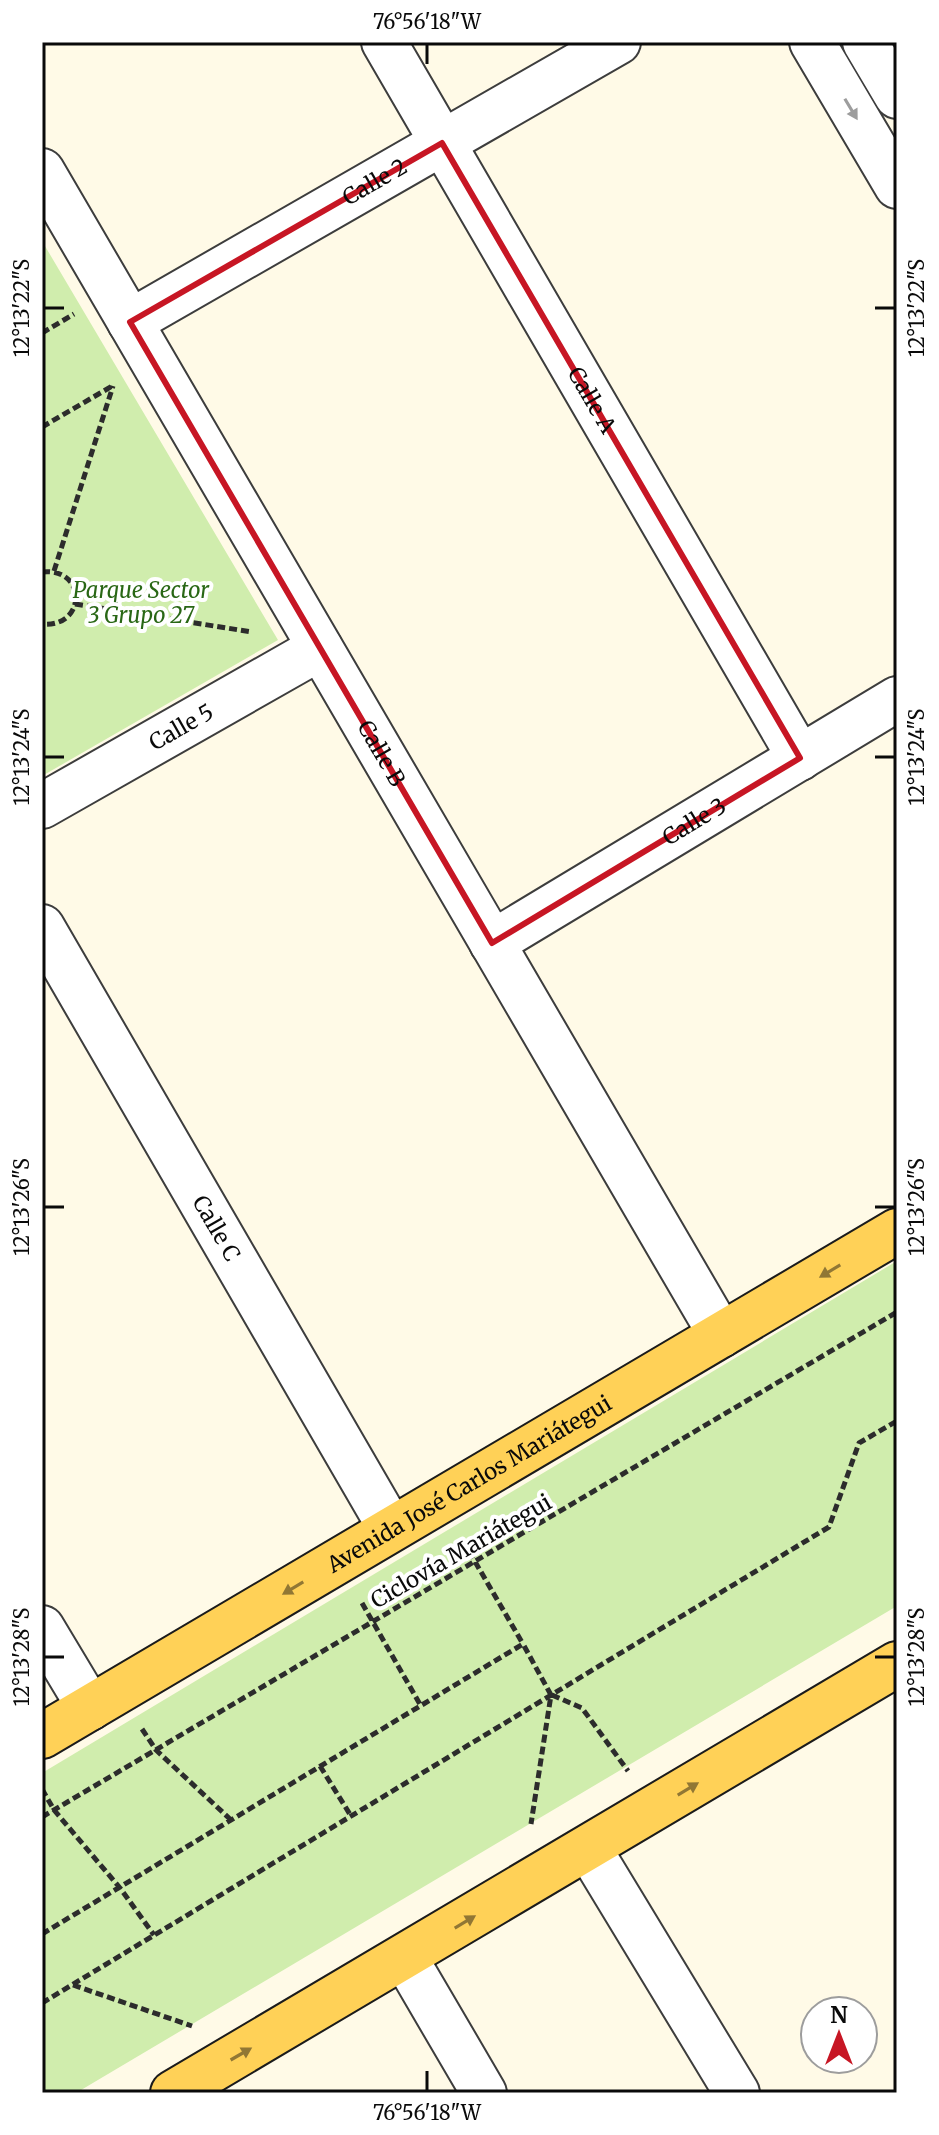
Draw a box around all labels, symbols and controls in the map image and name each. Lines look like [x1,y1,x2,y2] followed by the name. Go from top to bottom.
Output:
[373,9,482,34] text: 76°56'18"W
[844,98,858,120] one-way arrow
[337,152,412,211] street label: Calle 2
[9,259,34,357] text: 12°13'22"S
[904,259,929,357] text: 12°13'22"S
[562,362,622,439] street label: Calle A
[73,576,210,629] park label: Parque Sector 3 Grupo 27
[144,698,218,756] street label: Calle 5
[9,708,34,805] text: 12°13'24"S
[904,708,929,805] text: 12°13'24"S
[351,715,412,791] street label: Calle B
[657,791,731,851] street label: Calle 3
[9,1158,34,1256] text: 12°13'26"S
[904,1158,929,1256] text: 12°13'26"S
[187,1190,247,1266] street label: Calle C
[819,1264,841,1278] one-way arrow
[321,1389,616,1579] street label: Avenida José Carlos Mariátegui
[365,1488,557,1614] street label: Ciclovía Mariátegui
[281,1581,304,1595] one-way arrow
[9,1608,34,1706] text: 12°13'28"S
[904,1608,929,1706] text: 12°13'28"S
[677,1783,699,1797] one-way arrow
[454,1915,476,1929] one-way arrow
[799,1995,879,2075] north arrow
[830,2001,848,2029] text: N
[229,2047,252,2061] one-way arrow
[373,2100,482,2125] text: 76°56'18"W

